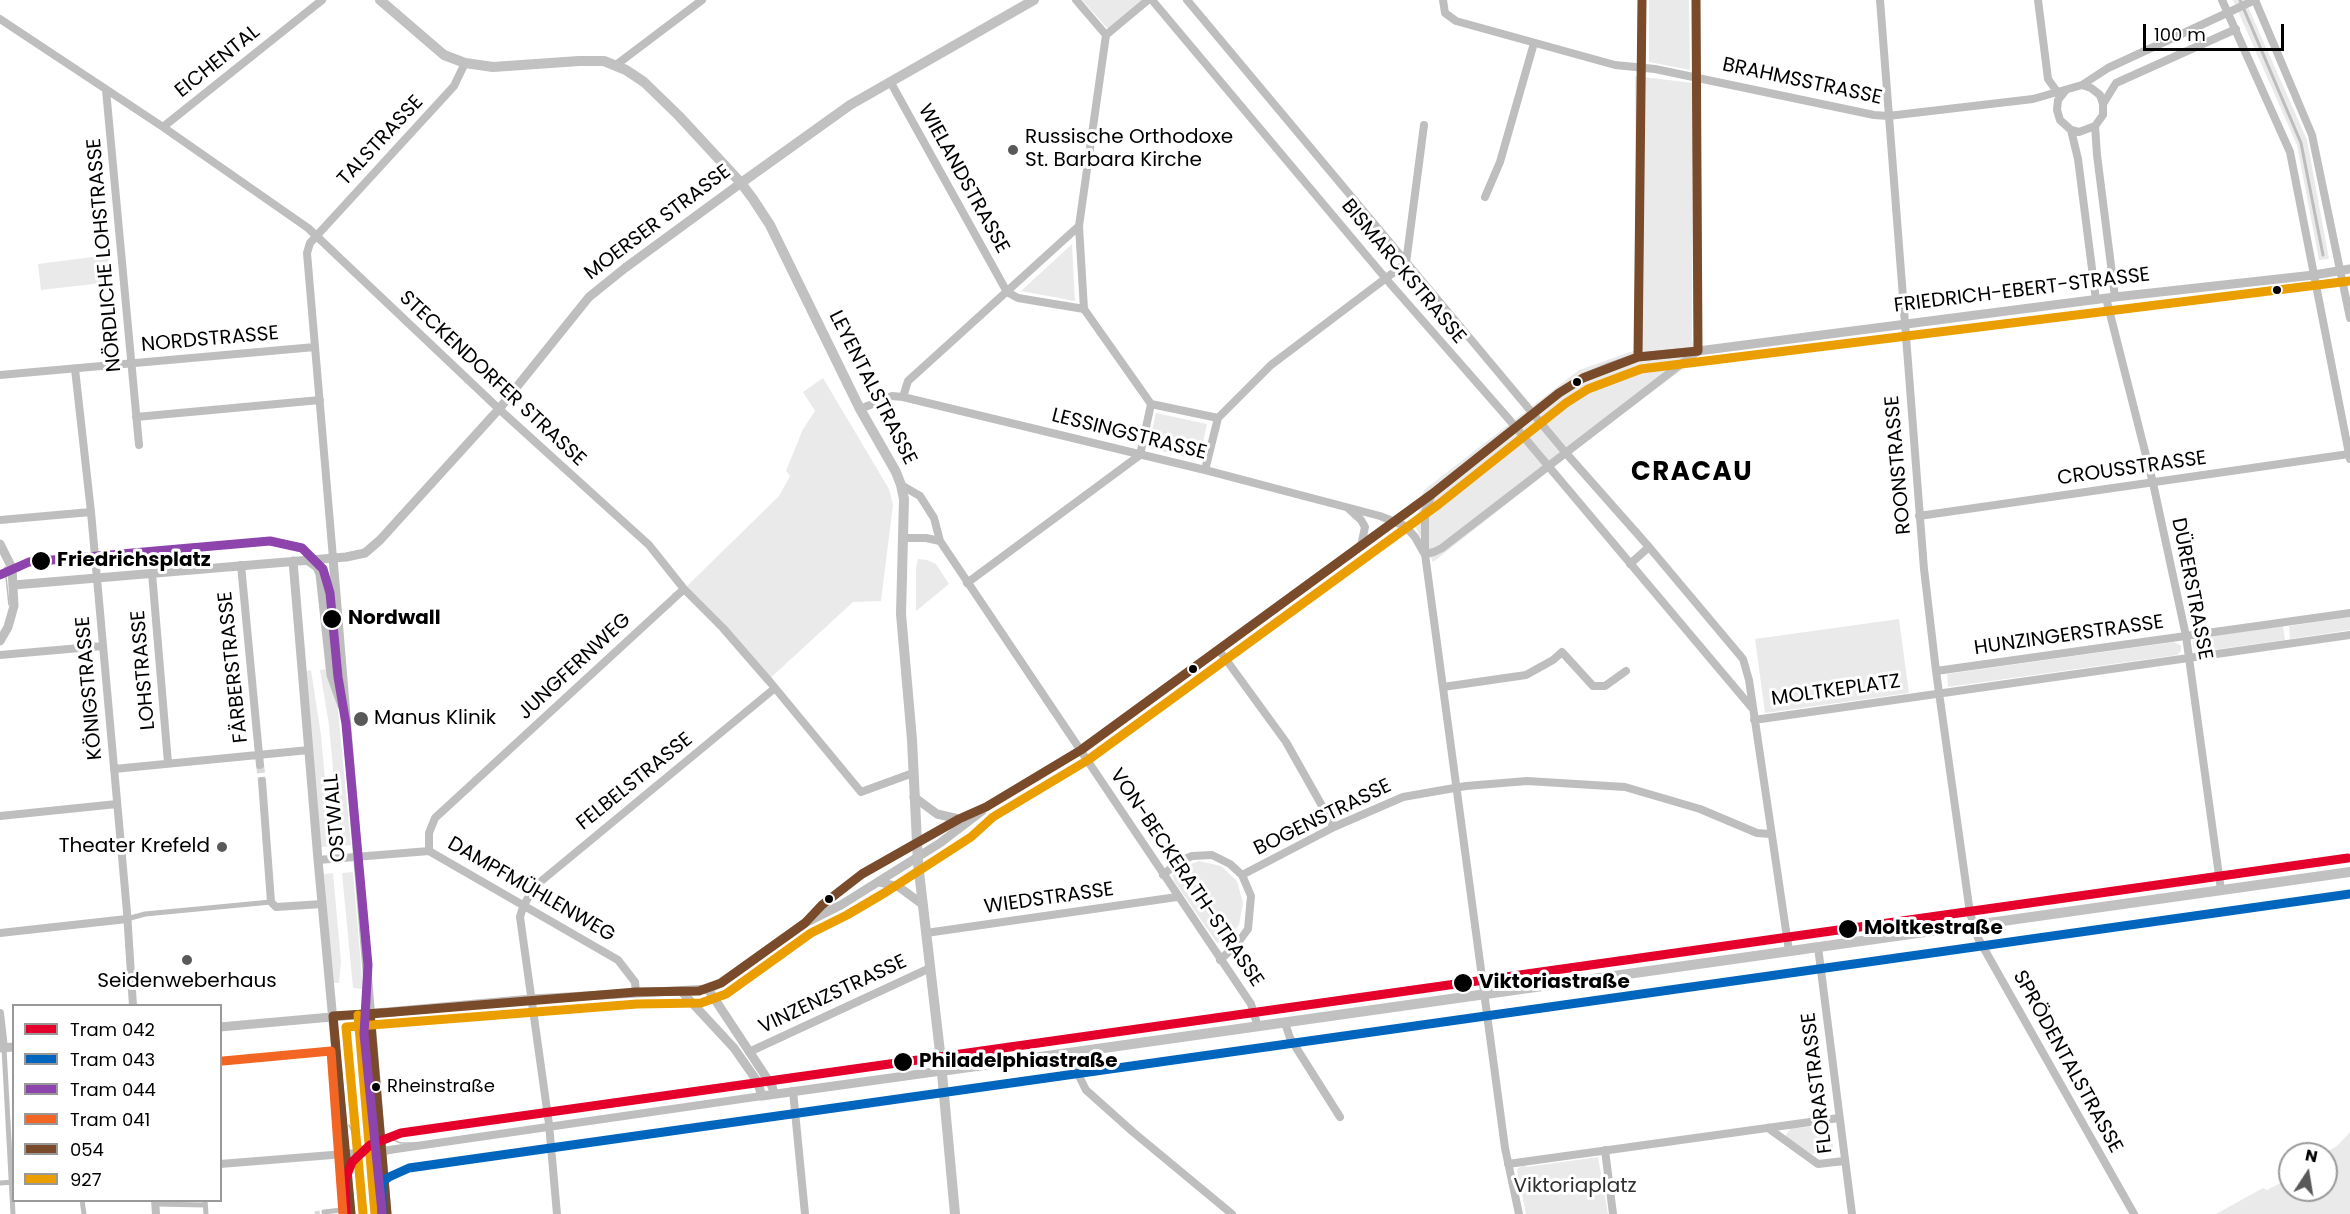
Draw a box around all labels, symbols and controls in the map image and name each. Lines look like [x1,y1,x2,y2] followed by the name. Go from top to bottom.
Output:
[2146,12,2287,50] scale bar
[171,21,265,103] street label: EICHENTAL
[2154,22,2206,47] text: 100 m
[1720,53,1884,111] street label: BRAHMSSTRASSE
[333,91,429,191] street label: TALSTRASSE
[912,100,1014,258] street label: WIELANDSTRASSE
[1025,126,1233,173] place label: Russische Orthodoxe St. Barbara Kirche
[83,137,127,373] street label: NÖRDLICHE LOHSTRASSE
[1006,143,1020,157] marker: Russische Orthodoxe St. Barbara Kirche
[580,160,736,286] street label: MOERSER STRASSE
[1336,195,1470,349] street label: BISMARCKSTRASSE
[1893,263,2151,319] street label: FRIEDRICH-EBERT-STRASSE
[2271,284,2283,296] unlabelled marker
[394,286,590,472] street label: STECKENDORFER STRASSE
[823,307,921,469] street label: LEYENTALSTRASSE
[140,322,280,358] street label: NORDSTRASSE
[1571,376,1583,388] unlabelled marker
[1881,394,1917,536] street label: ROONSTRASSE
[1049,404,1209,466] street label: LESSINGSTRASSE
[2056,447,2208,491] street label: CROUSSTRASSE
[1631,457,1753,489] district label: CRACAU
[2165,516,2217,662] street label: DÜRERSTRASSE
[57,549,211,573] place label: Friedrichsplatz
[30,550,52,572] marker: Friedrichsplatz
[214,590,254,744] street label: FÄRBERSTRASSE
[348,607,441,631] place label: Nordwall
[321,608,343,630] marker: Nordwall
[127,609,161,731] street label: LOHSTRASSE
[514,609,636,725] street label: JUNGFERNWEG
[1973,611,2165,661] street label: HUNZINGERSTRASSE
[72,615,108,761] street label: KÖNIGSTRASSE
[1187,663,1199,675] unlabelled marker
[1770,670,1902,712] street label: MOLTKEPLATZ
[374,707,496,731] place label: Manus Klinik
[352,710,370,728] marker: Manus Klinik
[572,728,698,836] street label: FELBELSTRASSE
[1104,764,1268,992] street label: VON-BECKERATH-STRASSE
[320,773,352,863] street label: OSTWALL
[1250,774,1396,862] street label: BOGENSTRASSE
[443,832,619,948] street label: DAMPFMÜHLENWEG
[59,835,210,859] place label: Theater Krefeld
[215,840,229,854] marker: Theater Krefeld
[983,878,1115,920] street label: WIEDSTRASSE
[823,893,835,905] unlabelled marker
[1864,917,2003,941] place label: Moltkestraße
[1837,918,1859,940] marker: Moltkestraße
[755,950,911,1040] street label: VINZENZSTRASSE
[180,953,194,967] marker: Seidenweberhaus
[2007,967,2127,1157] street label: SPRÖDENTALSTRASSE
[97,970,277,994] place label: Seidenweberhaus
[1479,971,1630,995] place label: Viktoriastraße
[1452,972,1474,994] marker: Viktoriastraße
[12,1004,222,1202] legend
[1797,1011,1839,1155] street label: FLORASTRASSE
[70,1017,155,1042] text: Tram 042
[70,1047,155,1072] text: Tram 043
[919,1050,1118,1074] place label: Philadelphiastraße
[892,1051,914,1073] marker: Philadelphiastraße
[387,1076,495,1098] place label: Rheinstraße
[70,1077,156,1102] text: Tram 044
[370,1081,382,1093] marker: Rheinstraße
[70,1107,150,1132] text: Tram 041
[70,1137,104,1162] text: 054
[2278,1142,2338,1202] north arrow
[2303,1143,2320,1168] text: N
[70,1167,102,1192] text: 927
[1513,1175,1637,1199] park label: Viktoriaplatz

